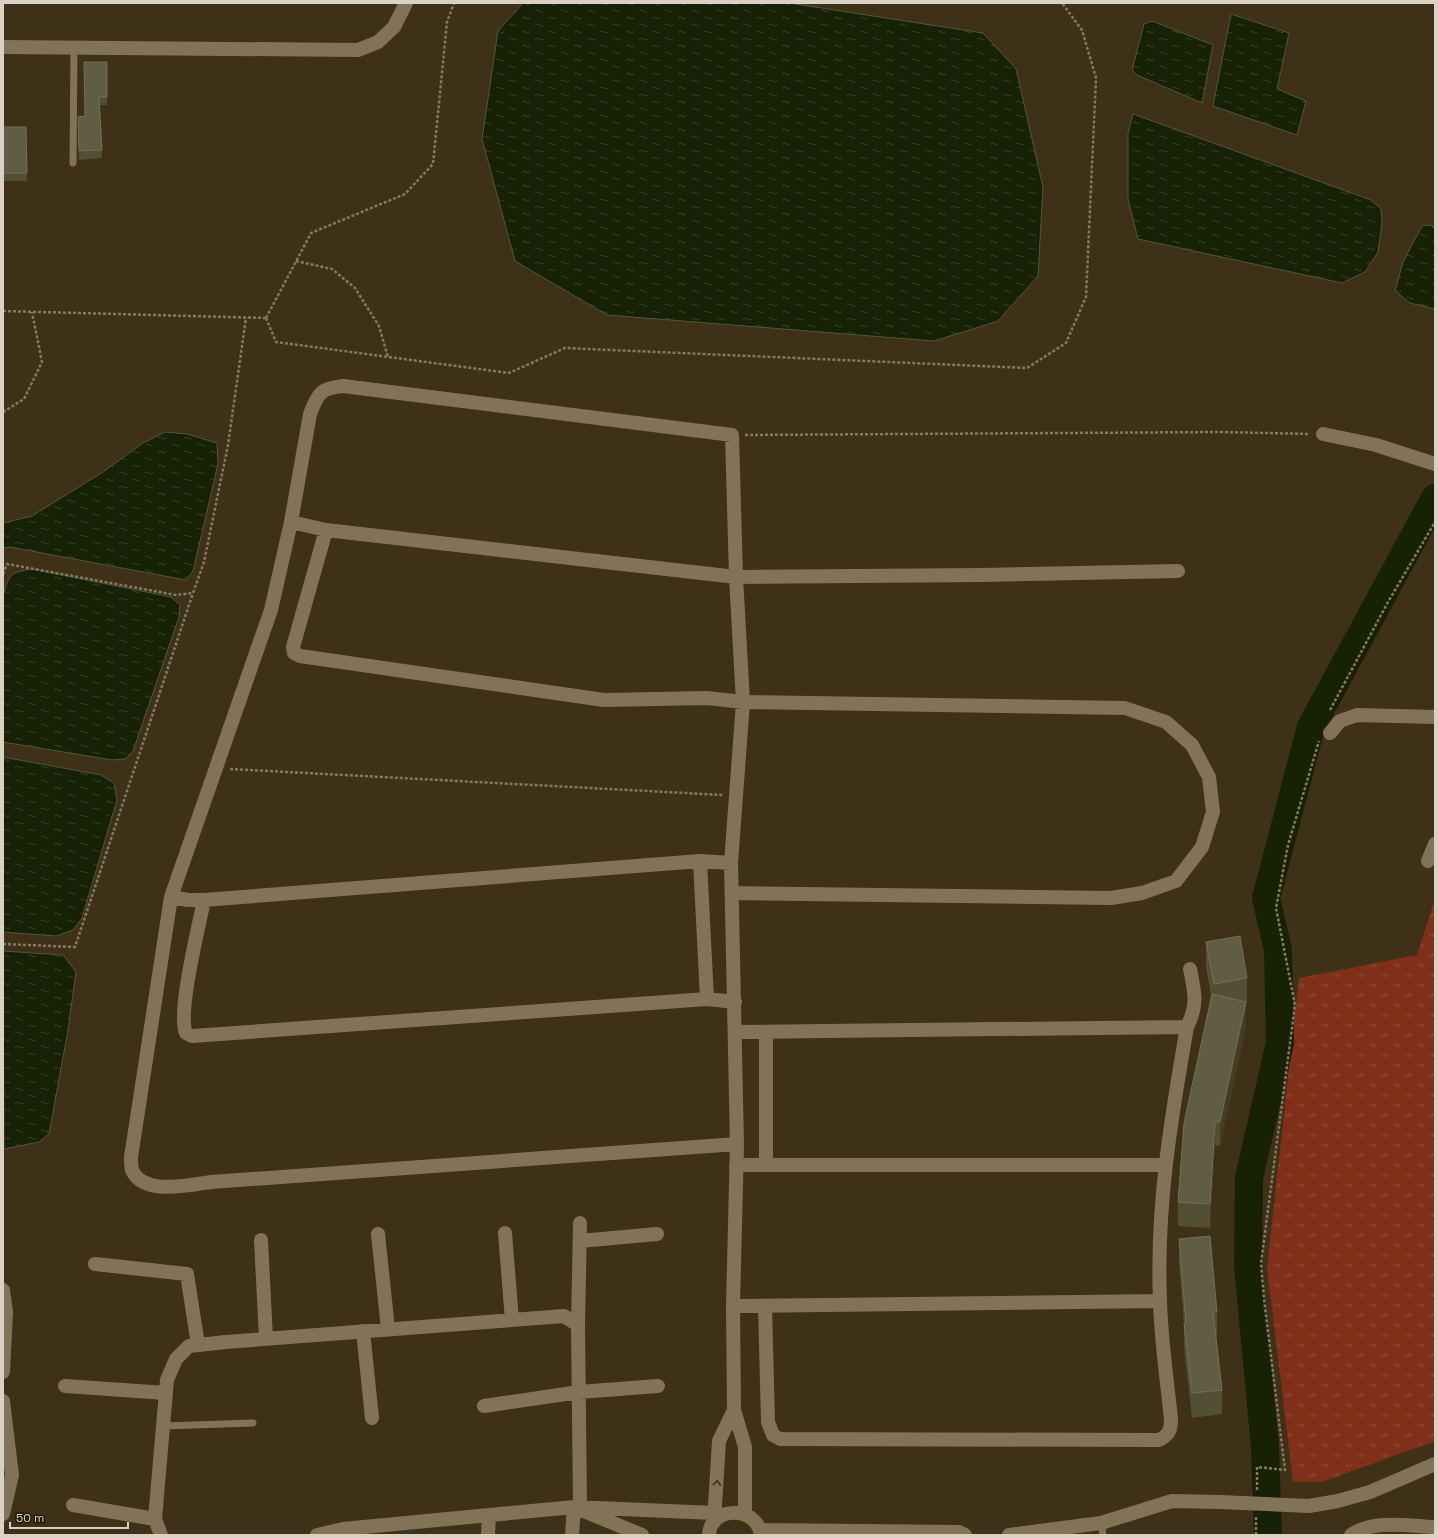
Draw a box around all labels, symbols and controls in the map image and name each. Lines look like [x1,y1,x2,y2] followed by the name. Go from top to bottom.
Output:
[712,1480,721,1486] one-way arrow
[10,1504,128,1530] scale bar
[16,1510,44,1526] text: 50 m

